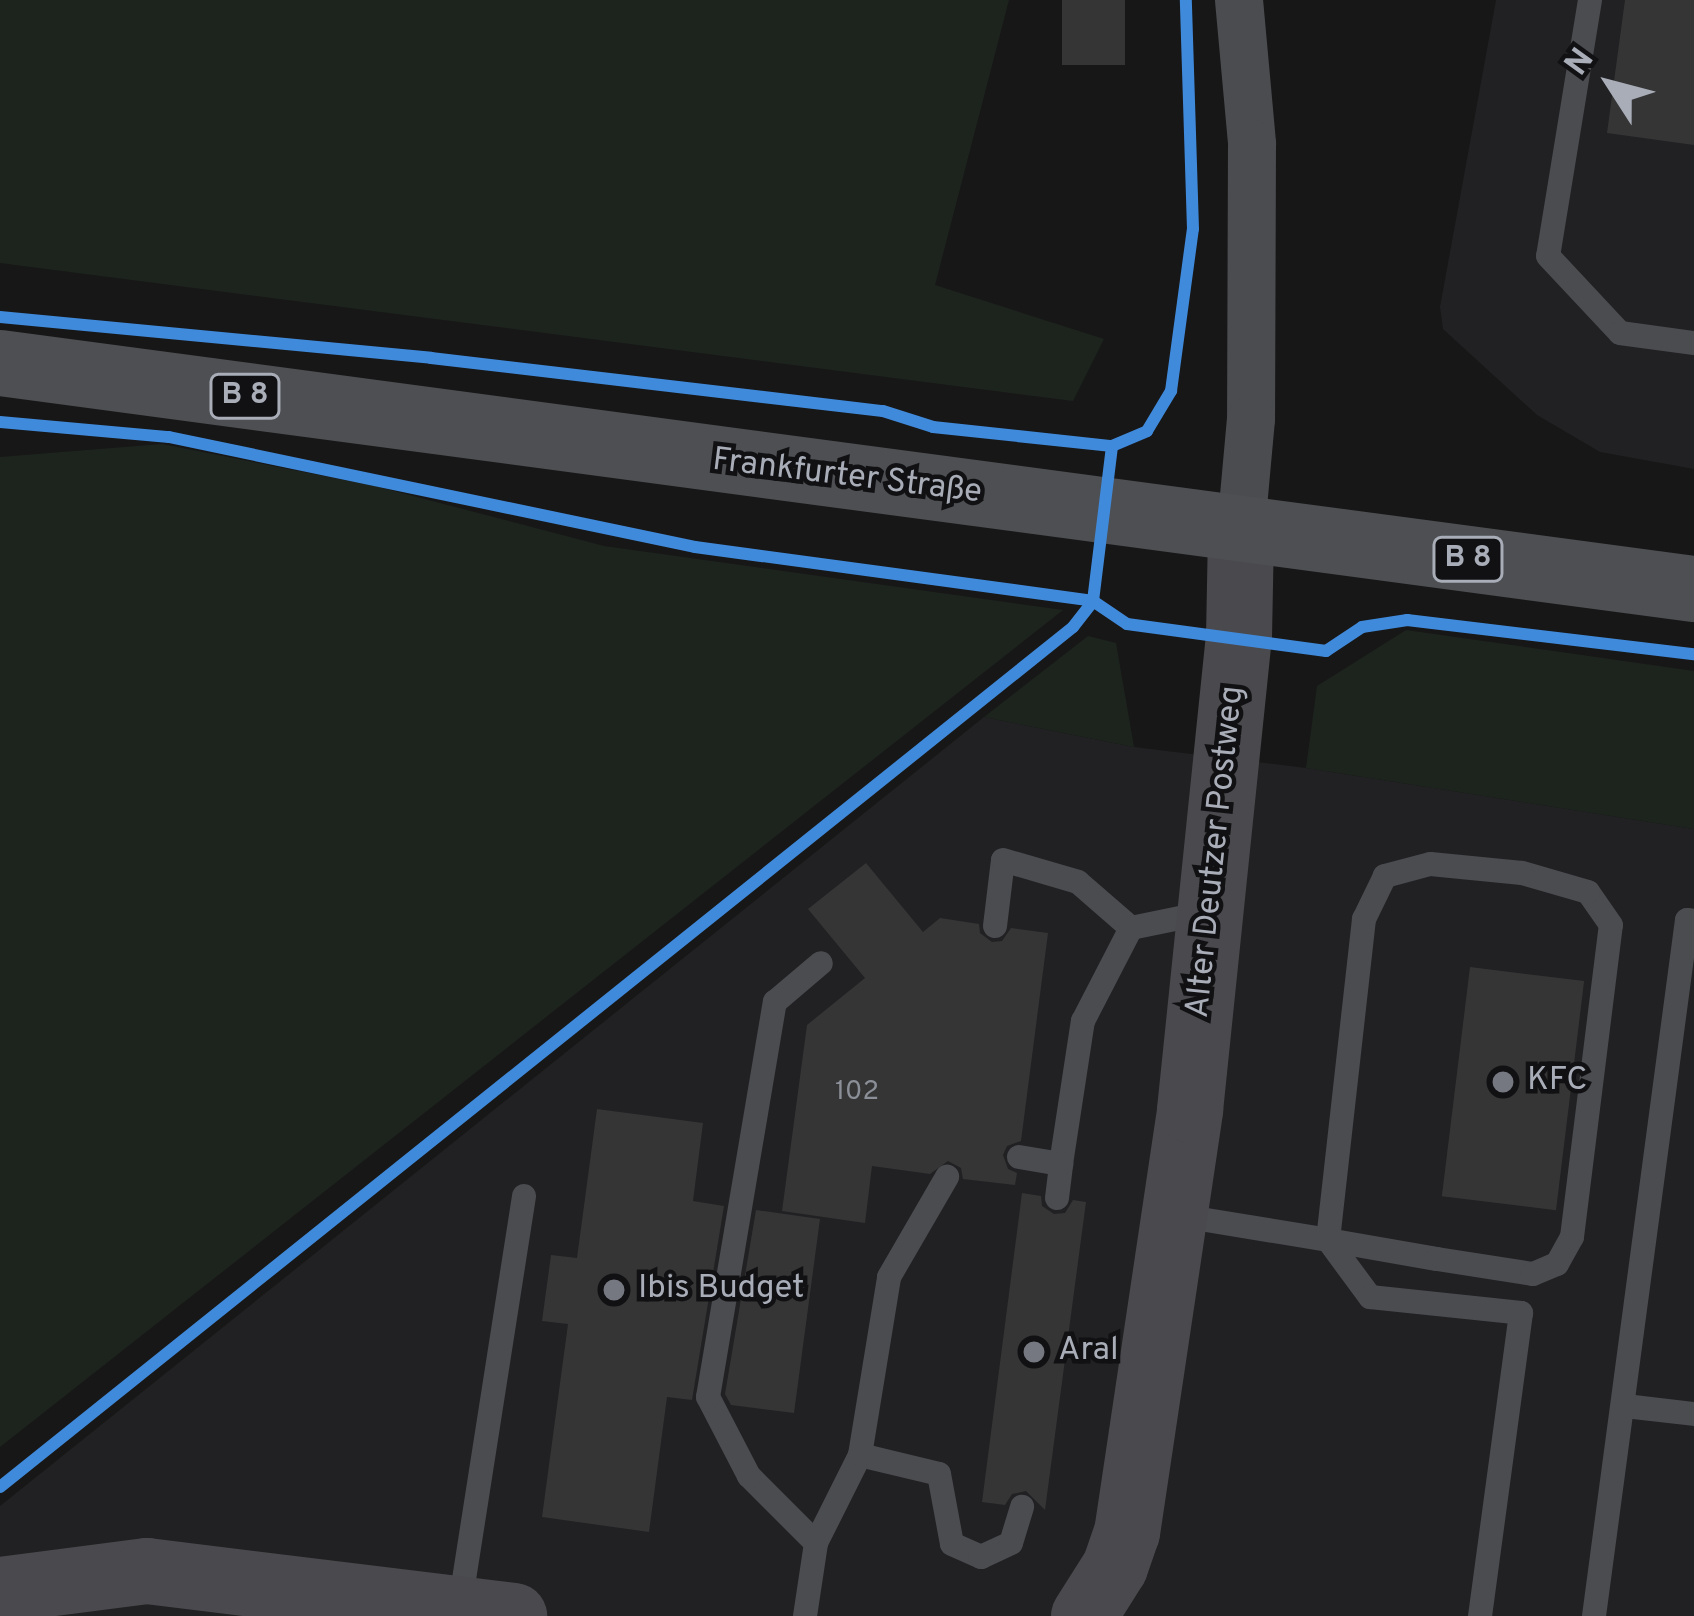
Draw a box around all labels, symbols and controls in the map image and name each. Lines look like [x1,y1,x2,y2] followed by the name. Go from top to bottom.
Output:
[1550,24,1670,144] north arrow
[1557,41,1605,85] text: N
[209,372,281,420] road number: B 8
[710,442,984,514] street label: Frankfurter Straße
[1432,535,1504,583] road number: B 8
[1180,684,1254,1020] street label: Alter Deutzer Postweg
[1527,1062,1588,1102] place label: KFC
[1490,1069,1516,1095] marker: KFC
[835,1077,879,1109] house number: 102
[638,1270,804,1310] place label: Ibis Budget
[601,1277,627,1303] marker: Ibis Budget
[1058,1332,1119,1372] place label: Aral
[1021,1339,1047,1365] marker: Aral

